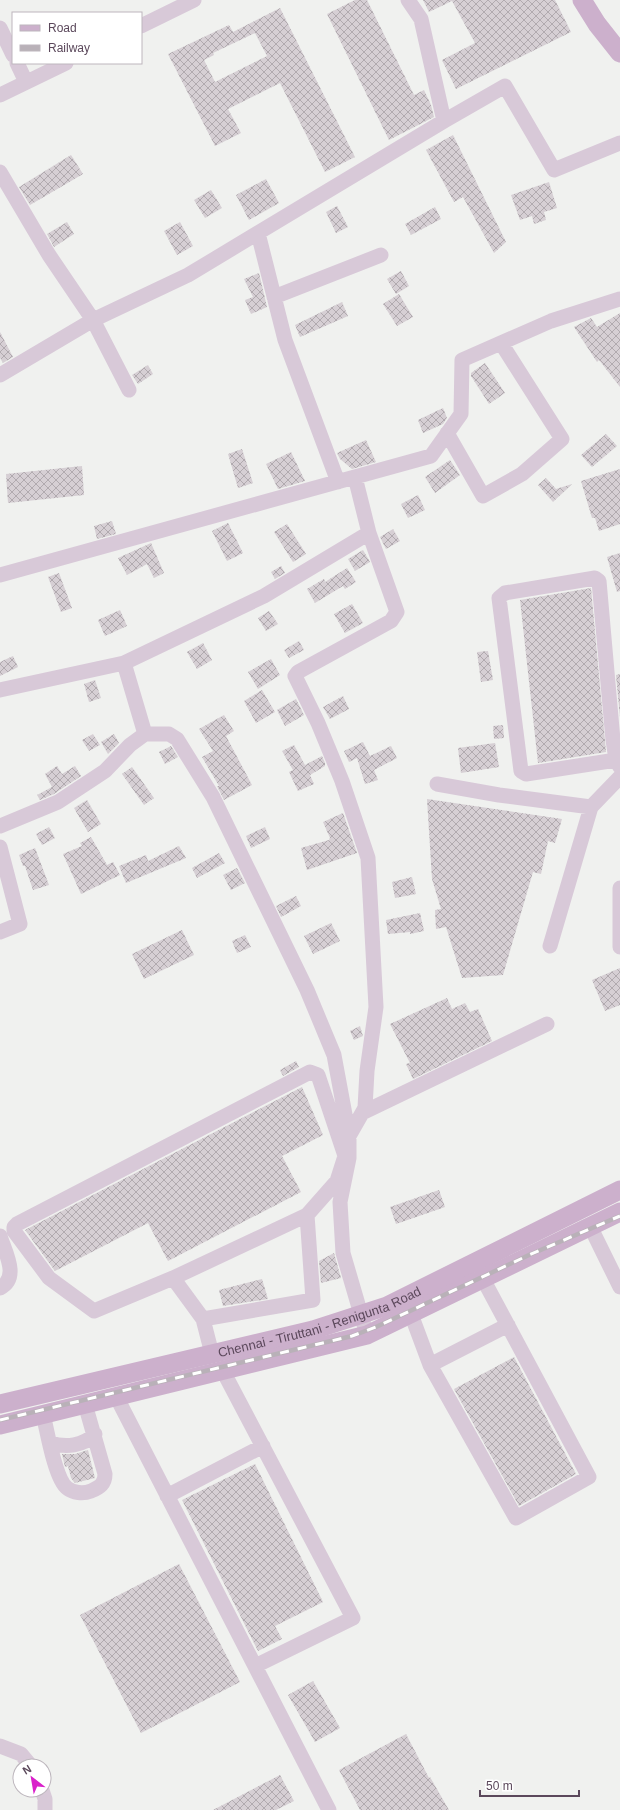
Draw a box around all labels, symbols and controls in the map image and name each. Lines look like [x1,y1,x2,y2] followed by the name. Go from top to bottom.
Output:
[12,12,142,64] legend
[48,21,77,35] text: Road
[48,41,90,55] text: Railway
[216,1283,423,1360] street label: Chennai - Tiruttani - Renigunta Road
[12,1758,52,1798] north arrow
[20,1762,33,1777] text: N
[480,1772,579,1798] scale bar
[486,1779,513,1793] text: 50 m

